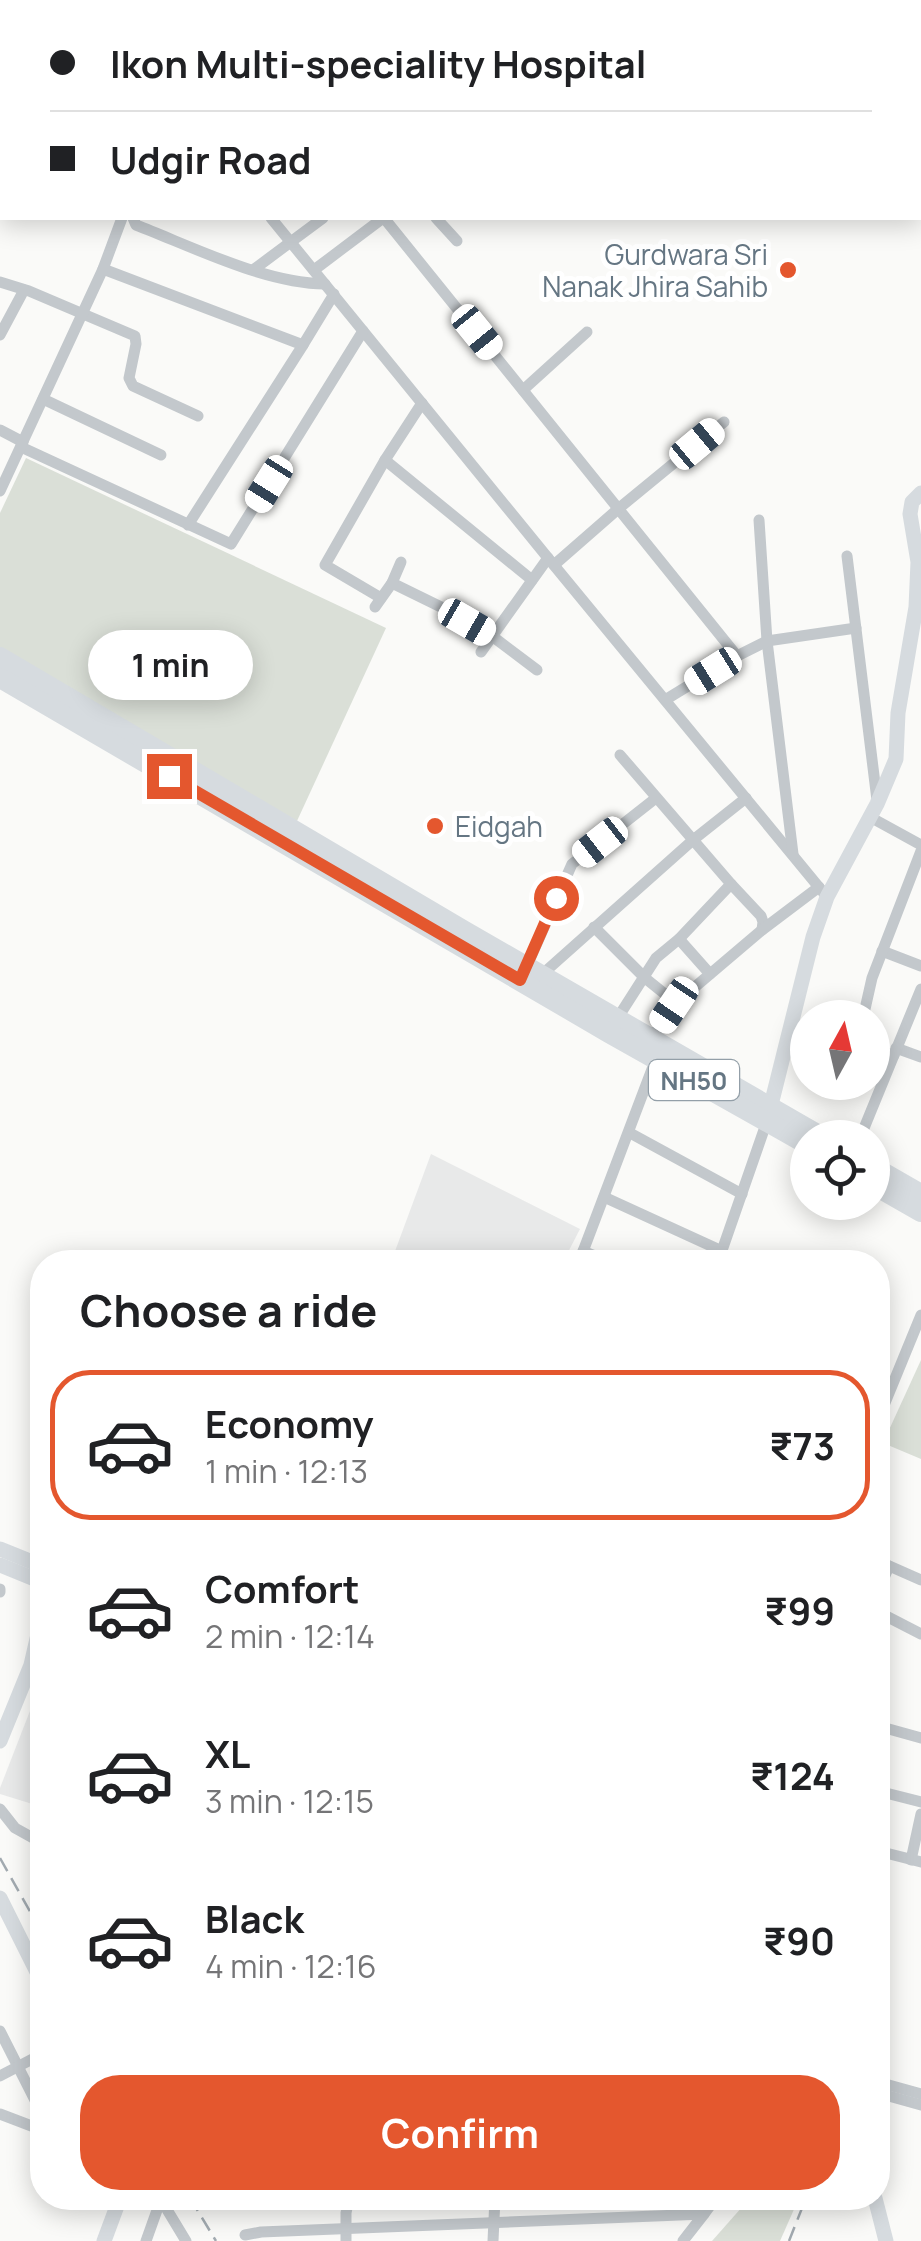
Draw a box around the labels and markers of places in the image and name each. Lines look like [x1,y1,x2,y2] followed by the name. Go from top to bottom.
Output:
[542,235,768,305] place label: Gurdwara Sri Nanak Jhira Sahib
[777,259,799,281] marker: Gurdwara Sri Nanak Jhira Sahib
[455,807,543,845] place label: Eidgah
[424,815,446,837] marker: Eidgah

